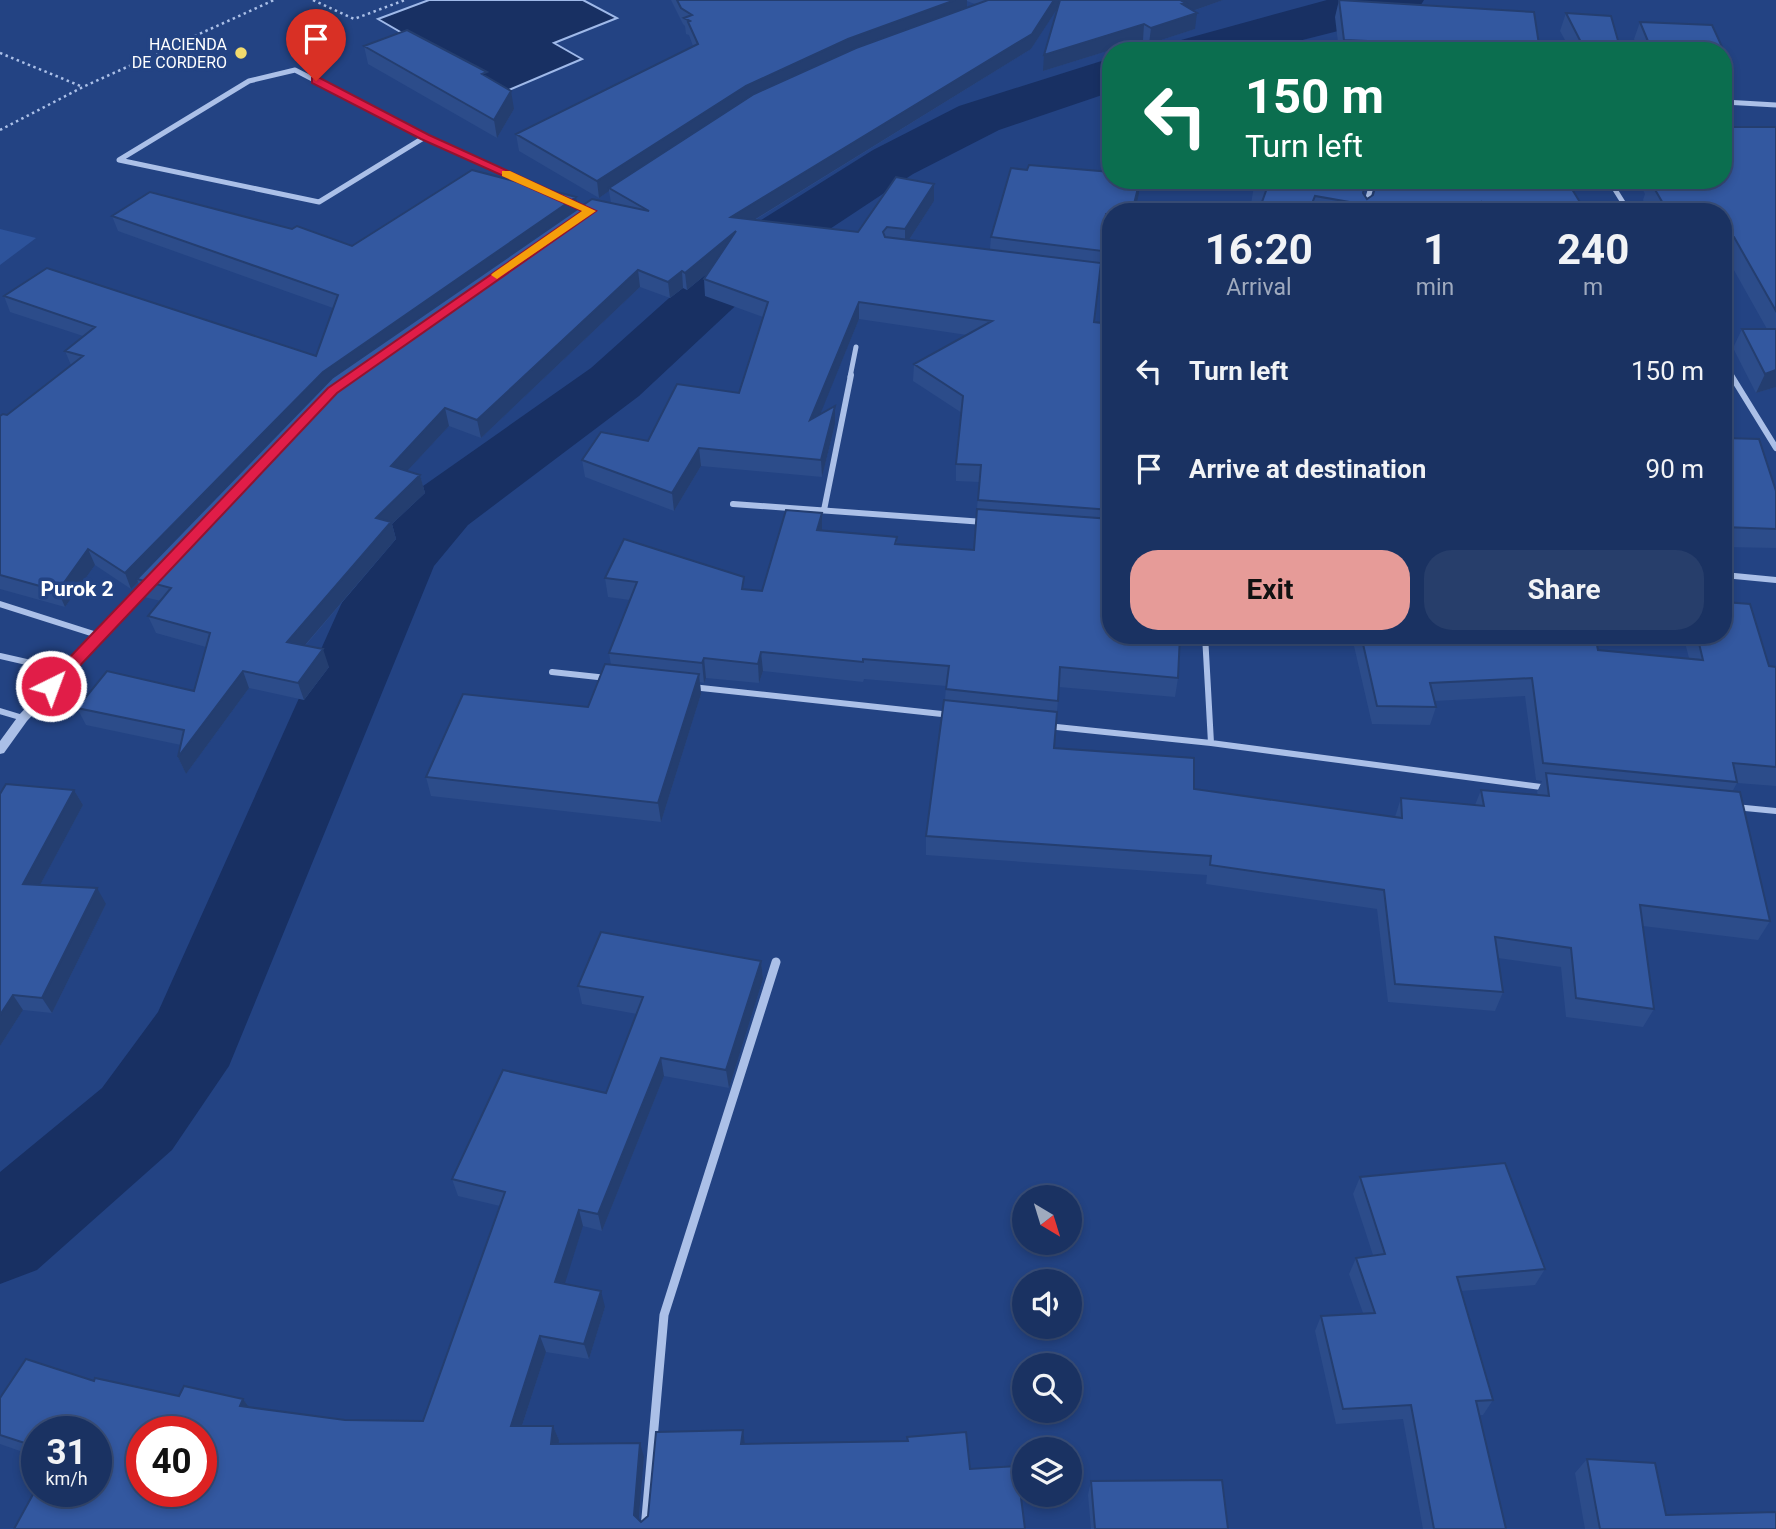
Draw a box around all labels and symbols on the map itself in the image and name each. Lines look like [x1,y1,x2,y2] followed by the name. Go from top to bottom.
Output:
[286,9,346,81] pin
[132,35,228,72] place label: HACIENDA DE CORDERO
[233,45,249,61] marker: HACIENDA DE CORDERO
[40,577,114,601] district label: Purok 2
[14,649,88,723] position arrow
[1012,1185,1082,1255] north arrow
[126,1416,217,1507] speed limit sign: 40

